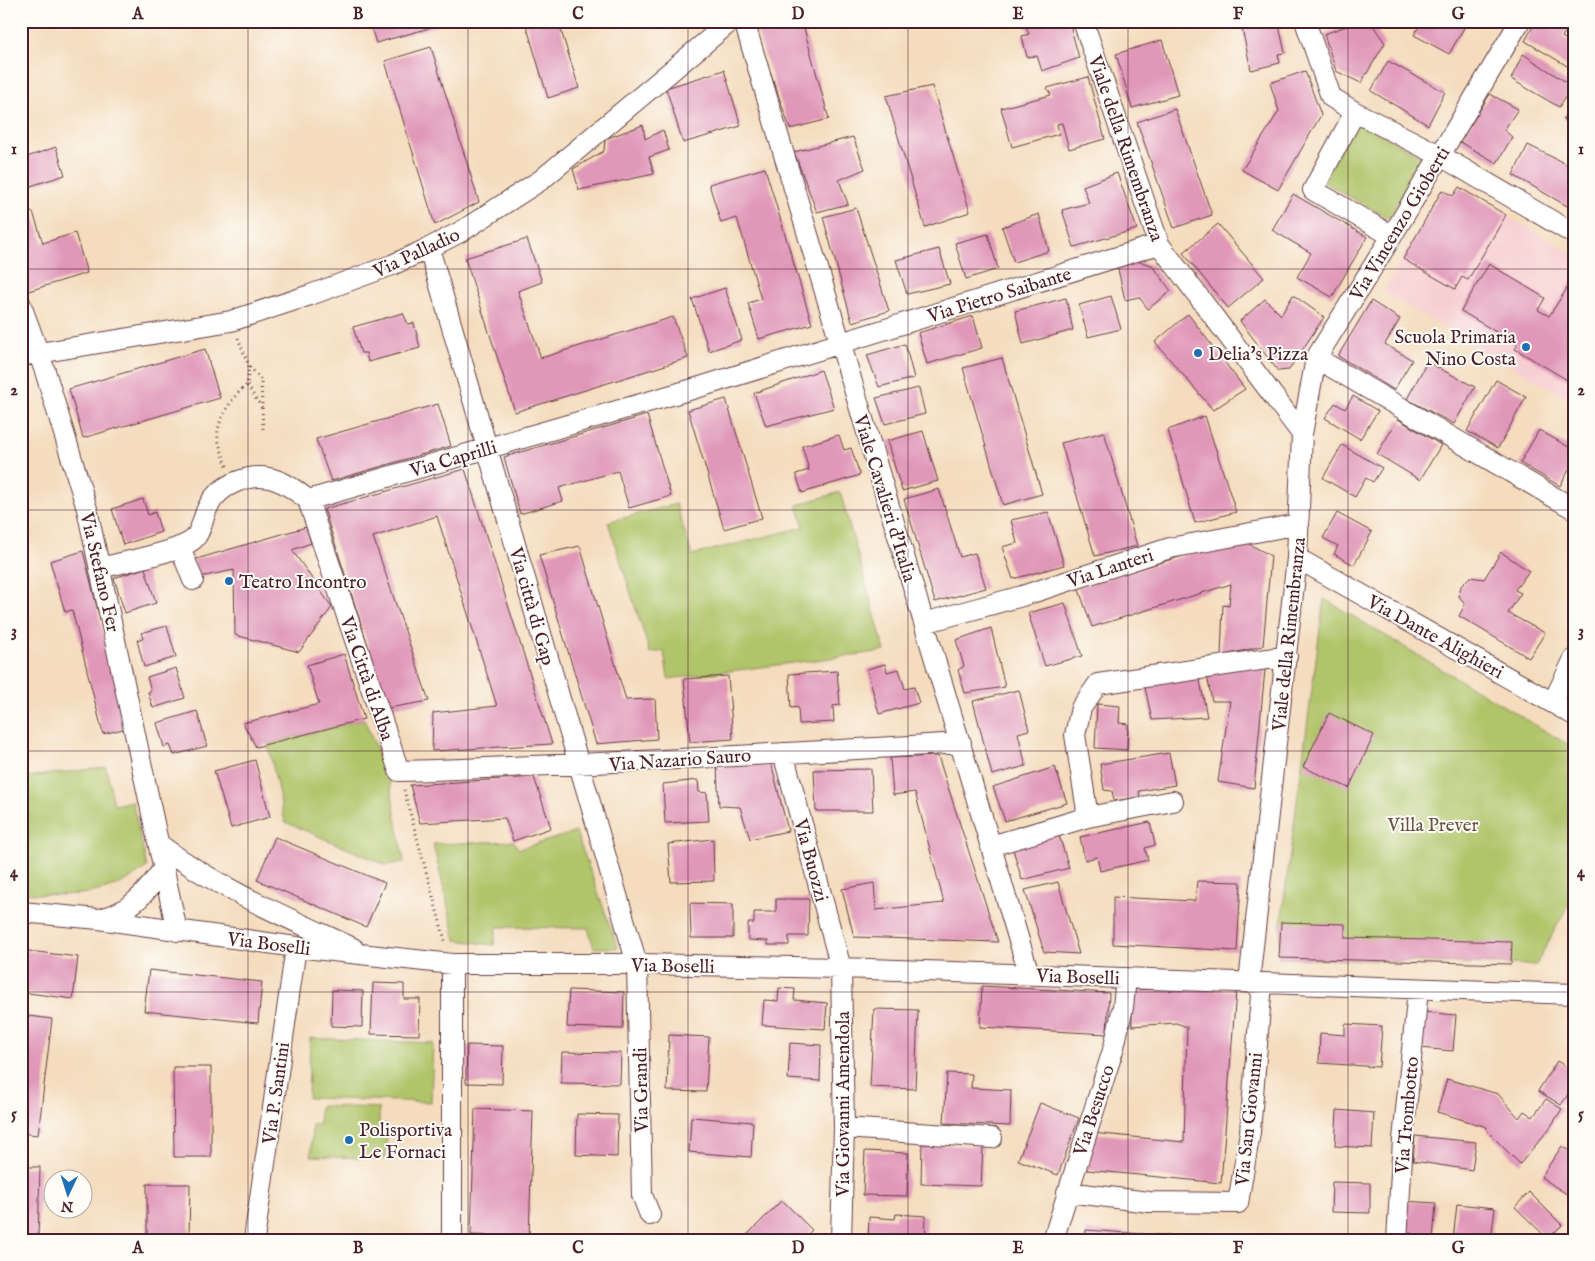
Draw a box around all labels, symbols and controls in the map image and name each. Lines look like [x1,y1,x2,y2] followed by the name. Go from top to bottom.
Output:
[132,5,145,25] text: A
[353,5,364,25] text: B
[572,5,584,25] text: C
[792,5,805,25] text: D
[1012,5,1024,25] text: E
[1233,5,1244,25] text: F
[1452,5,1465,25] text: G
[1082,52,1168,246] street label: Viale della Rimembranza
[11,140,17,160] text: 1
[1578,140,1584,160] text: 1
[1345,143,1456,306] street label: Via Vincenzo Gioberti
[369,223,464,285] street label: Via Palladio
[924,263,1075,329] street label: Via Pietro Saibante
[1394,326,1517,372] place label: Scuola Primaria Nino Costa
[1520,341,1532,353] marker: Scuola Primaria Nino Costa
[1208,343,1309,367] place label: Delia's Pizza
[1192,347,1204,359] marker: Delia's Pizza
[10,381,18,401] text: 2
[1577,381,1585,401] text: 2
[847,411,921,586] street label: Viale Cavalieri d'Italia
[406,436,500,484] street label: Via Caprilli
[73,509,124,635] street label: Via Stefano Fer
[1268,535,1312,733] street label: Viale della Rimembranza
[503,544,559,668] street label: Via città di Gap
[1064,544,1157,594] street label: Via Lanteri
[239,571,366,595] place label: Teatro Incontro
[223,575,235,587] marker: Teatro Incontro
[1362,590,1507,685] street label: Via Dante Alighieri
[333,613,399,745] street label: Via Città di Alba
[11,622,17,642] text: 3
[1578,622,1584,642] text: 3
[607,744,752,778] street label: Via Nazario Sauro
[1387,814,1479,838] park label: Villa Prever
[787,815,833,905] street label: Via Buozzi
[10,863,19,883] text: 4
[1577,863,1586,883] text: 4
[225,928,312,962] street label: Via Boselli
[630,954,715,980] street label: Via Boselli
[1035,965,1120,991] street label: Via Boselli
[832,1010,856,1198] street label: Via Giovanni Amendola
[258,1041,296,1147] street label: Via P. Santini
[629,1047,655,1134] street label: Via Grandi
[1231,1051,1269,1188] street label: Via San Giovanni
[1391,1055,1425,1176] street label: Via Trombotto
[1069,1062,1121,1160] street label: Via Besucco
[11,1105,17,1125] text: 5
[1578,1105,1584,1125] text: 5
[359,1119,453,1165] place label: Polisportiva Le Fornaci
[343,1134,355,1146] marker: Polisportiva Le Fornaci
[42,1168,92,1218] north arrow
[60,1197,75,1215] text: N
[132,1239,145,1259] text: A
[353,1239,364,1259] text: B
[572,1239,584,1259] text: C
[792,1239,805,1259] text: D
[1012,1239,1024,1259] text: E
[1233,1239,1244,1259] text: F
[1452,1239,1465,1259] text: G

